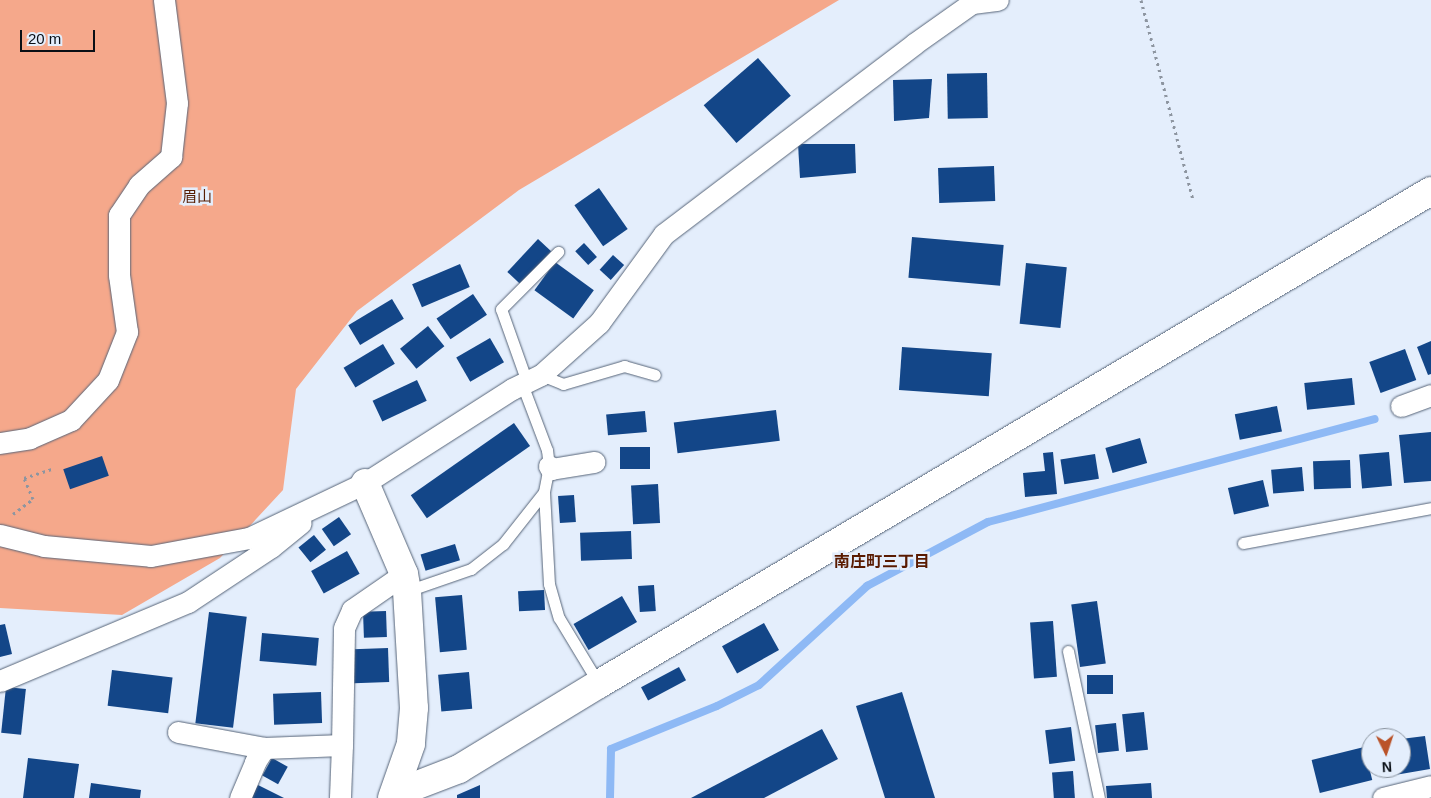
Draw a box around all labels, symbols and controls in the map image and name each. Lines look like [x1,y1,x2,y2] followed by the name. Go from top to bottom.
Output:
[22,20,98,52] scale bar
[28,30,61,47] text: 20 m
[182,188,212,206] park label: 眉山
[834,552,930,572] district label: 南庄町三丁目
[1361,728,1411,778] north arrow
[1381,759,1393,775] text: N

